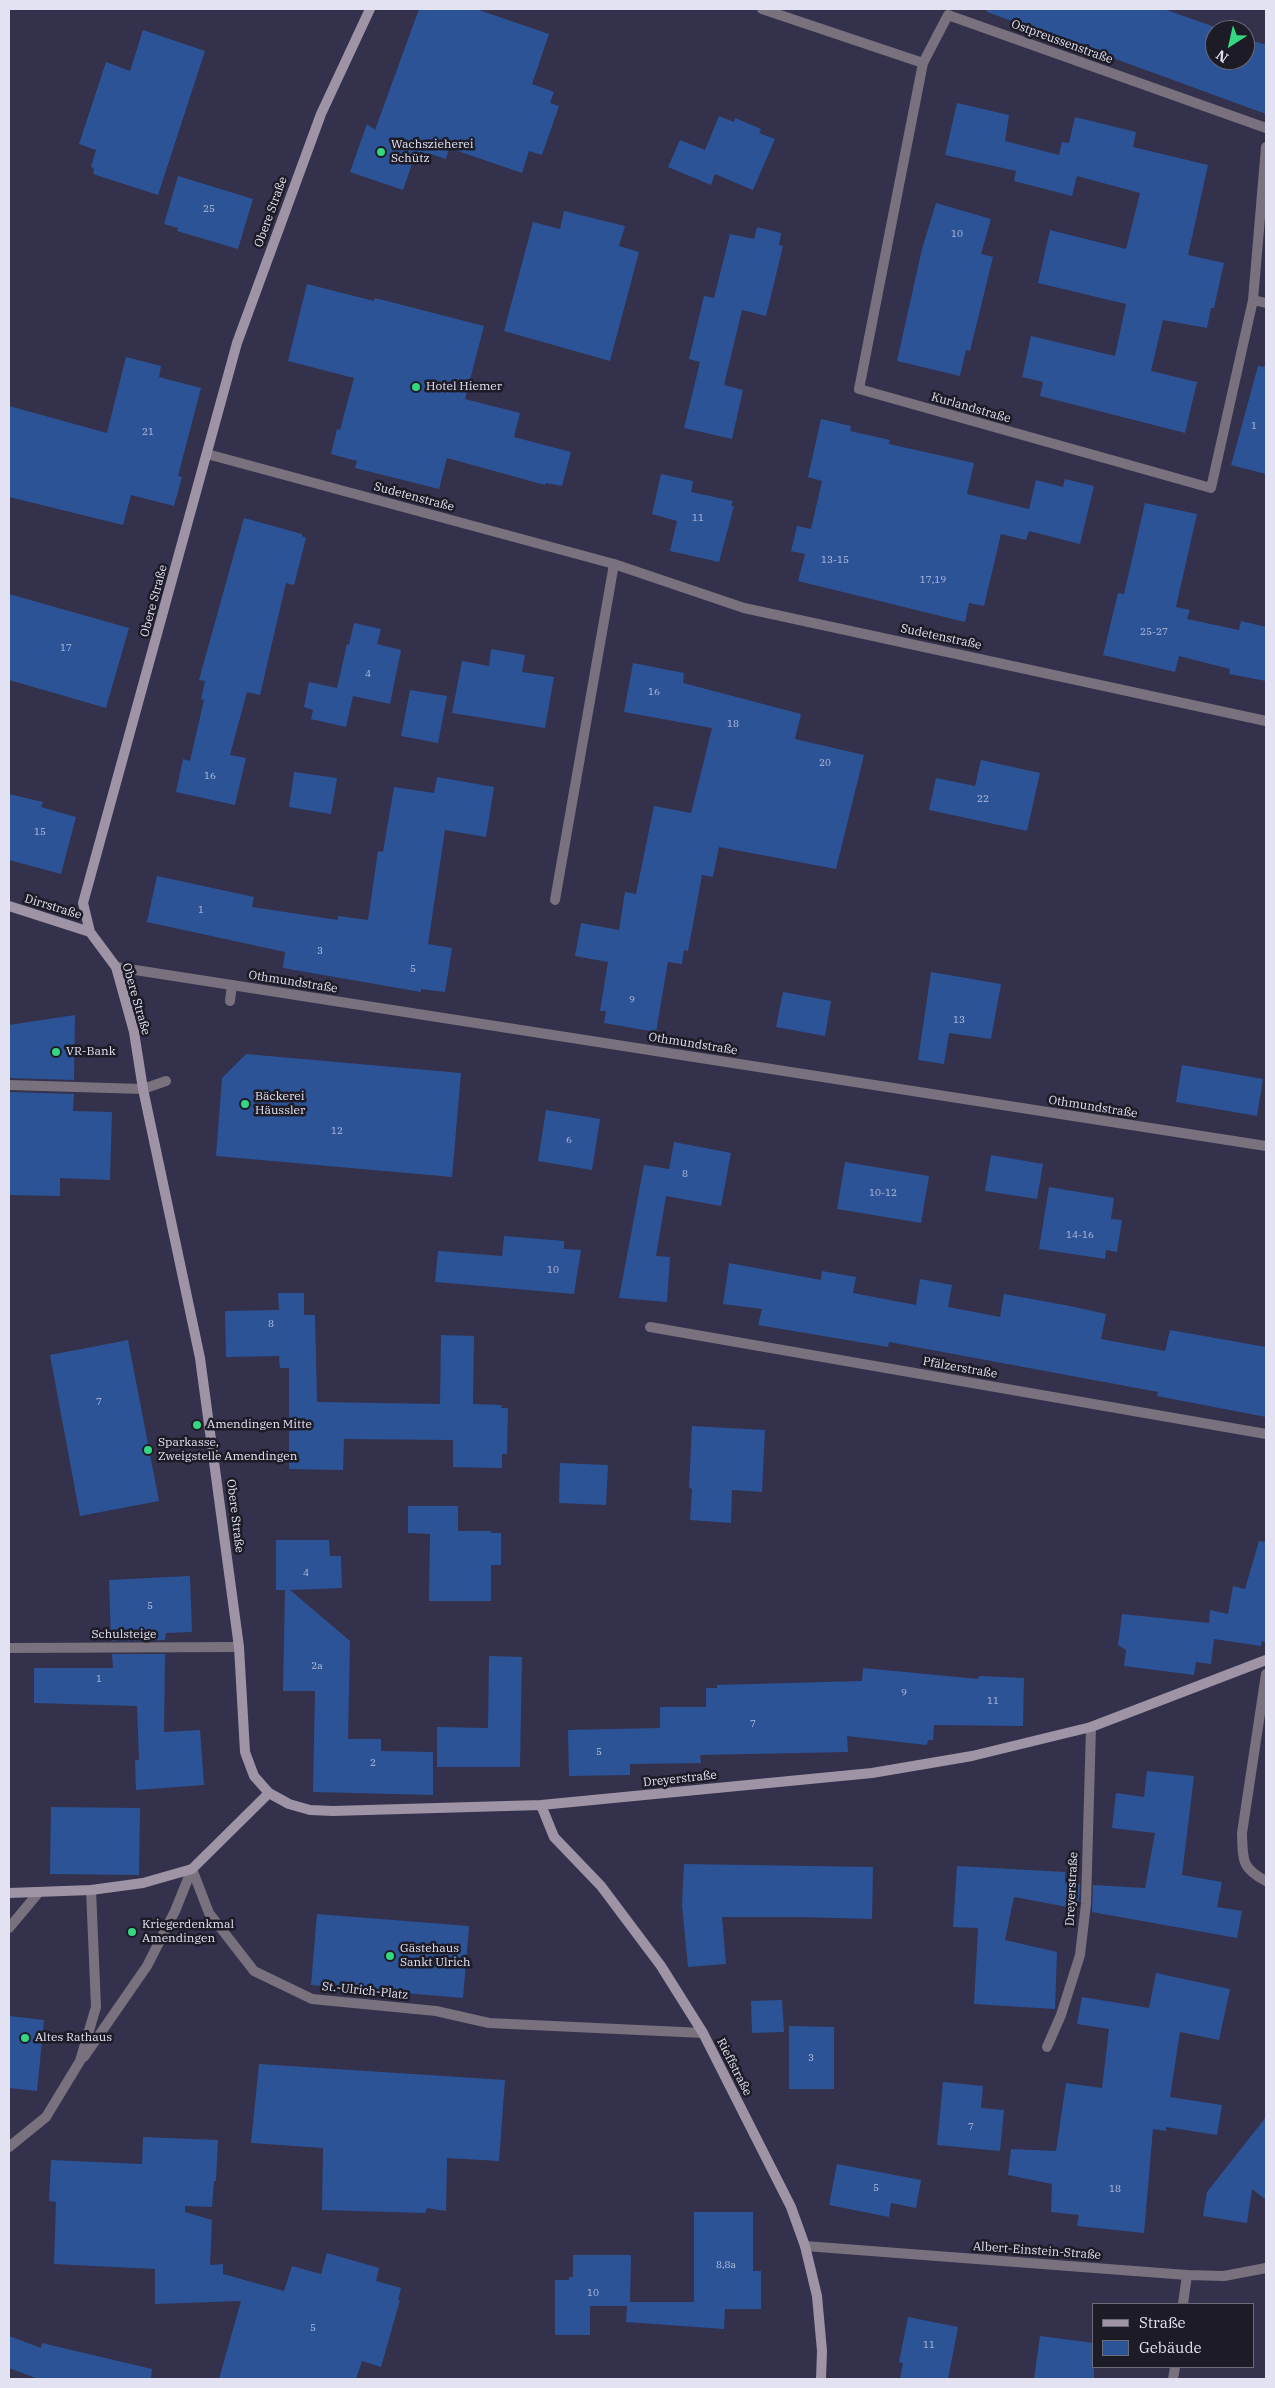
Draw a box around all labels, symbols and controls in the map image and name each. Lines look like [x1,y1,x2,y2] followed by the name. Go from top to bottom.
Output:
[1009,17,1115,67] street label: Ostpreussenstraße
[1205,20,1255,70] north arrow
[1212,46,1232,67] text: N
[391,138,473,166] place label: Wachszieherei Schütz
[375,146,387,158] marker: Wachszieherei Schütz
[252,175,290,249] street label: Obere Straße
[203,203,215,215] house number: 25
[951,228,963,240] house number: 10
[426,380,502,394] place label: Hotel Hiemer
[410,381,422,393] marker: Hotel Hiemer
[930,390,1012,426] street label: Kurlandstraße
[1251,420,1257,432] house number: 1
[142,426,154,438] house number: 21
[372,479,456,515] street label: Sudetenstraße
[692,512,704,524] house number: 11
[821,554,849,566] house number: 13-15
[137,563,171,639] street label: Obere Straße
[920,574,946,586] house number: 17,19
[899,621,983,653] street label: Sudetenstraße
[1140,626,1168,638] house number: 25-27
[60,642,72,654] house number: 17
[365,668,371,680] house number: 4
[648,686,660,698] house number: 16
[727,718,739,730] house number: 18
[819,757,831,769] house number: 20
[204,770,216,782] house number: 16
[977,793,989,805] house number: 22
[34,826,46,838] house number: 15
[23,892,83,922] street label: Dirrstraße
[198,904,204,916] house number: 1
[317,945,323,957] house number: 3
[119,961,153,1037] street label: Obere Straße
[410,963,416,975] house number: 5
[247,968,339,996] street label: Othmundstraße
[629,994,635,1006] house number: 9
[953,1014,965,1026] house number: 13
[647,1030,739,1058] street label: Othmundstraße
[66,1045,116,1059] place label: VR-Bank
[50,1046,62,1058] marker: VR-Bank
[255,1090,305,1118] place label: Bäckerei Häussler
[1047,1093,1139,1121] street label: Othmundstraße
[239,1098,251,1110] marker: Bäckerei Häussler
[331,1125,343,1137] house number: 12
[566,1134,572,1146] house number: 6
[682,1168,688,1180] house number: 8
[869,1187,897,1199] house number: 10-12
[1066,1229,1094,1241] house number: 14-16
[547,1264,559,1276] house number: 10
[268,1318,274,1330] house number: 8
[922,1354,998,1382] street label: Pfälzerstraße
[96,1396,102,1408] house number: 7
[207,1418,312,1432] place label: Amendingen Mitte
[191,1419,203,1431] marker: Amendingen Mitte
[158,1436,297,1464] place label: Sparkasse, Zweigstelle Amendingen
[142,1444,154,1456] marker: Sparkasse, Zweigstelle Amendingen
[223,1478,247,1554] street label: Obere Straße
[303,1567,309,1579] house number: 4
[147,1600,153,1612] house number: 5
[92,1628,156,1642] street label: Schulsteige
[311,1660,323,1672] house number: 2a
[96,1673,102,1685] house number: 1
[901,1687,907,1699] house number: 9
[987,1695,999,1707] house number: 11
[750,1718,756,1730] house number: 7
[596,1746,602,1758] house number: 5
[370,1757,376,1769] house number: 2
[642,1768,718,1790] street label: Dreyerstraße
[1063,1852,1081,1926] street label: Dreyerstraße
[142,1918,234,1946] place label: Kriegerdenkmal Amendingen
[126,1926,138,1938] marker: Kriegerdenkmal Amendingen
[400,1942,470,1970] place label: Gästehaus Sankt Ulrich
[384,1950,396,1962] marker: Gästehaus Sankt Ulrich
[321,1979,409,2003] street label: St.-Ulrich-Platz
[35,2031,112,2045] place label: Altes Rathaus
[19,2032,31,2044] marker: Altes Rathaus
[713,2036,755,2098] street label: Rieffstraße
[808,2052,814,2064] house number: 3
[968,2121,974,2133] house number: 7
[873,2182,879,2194] house number: 5
[1109,2183,1121,2195] house number: 18
[972,2239,1102,2263] street label: Albert-Einstein-Straße
[716,2259,736,2271] house number: 8,8a
[587,2287,599,2299] house number: 10
[1092,2303,1255,2368] legend
[1139,2313,1186,2332] text: Straße
[310,2322,316,2334] house number: 5
[1139,2338,1202,2357] text: Gebäude
[923,2339,935,2351] house number: 11

